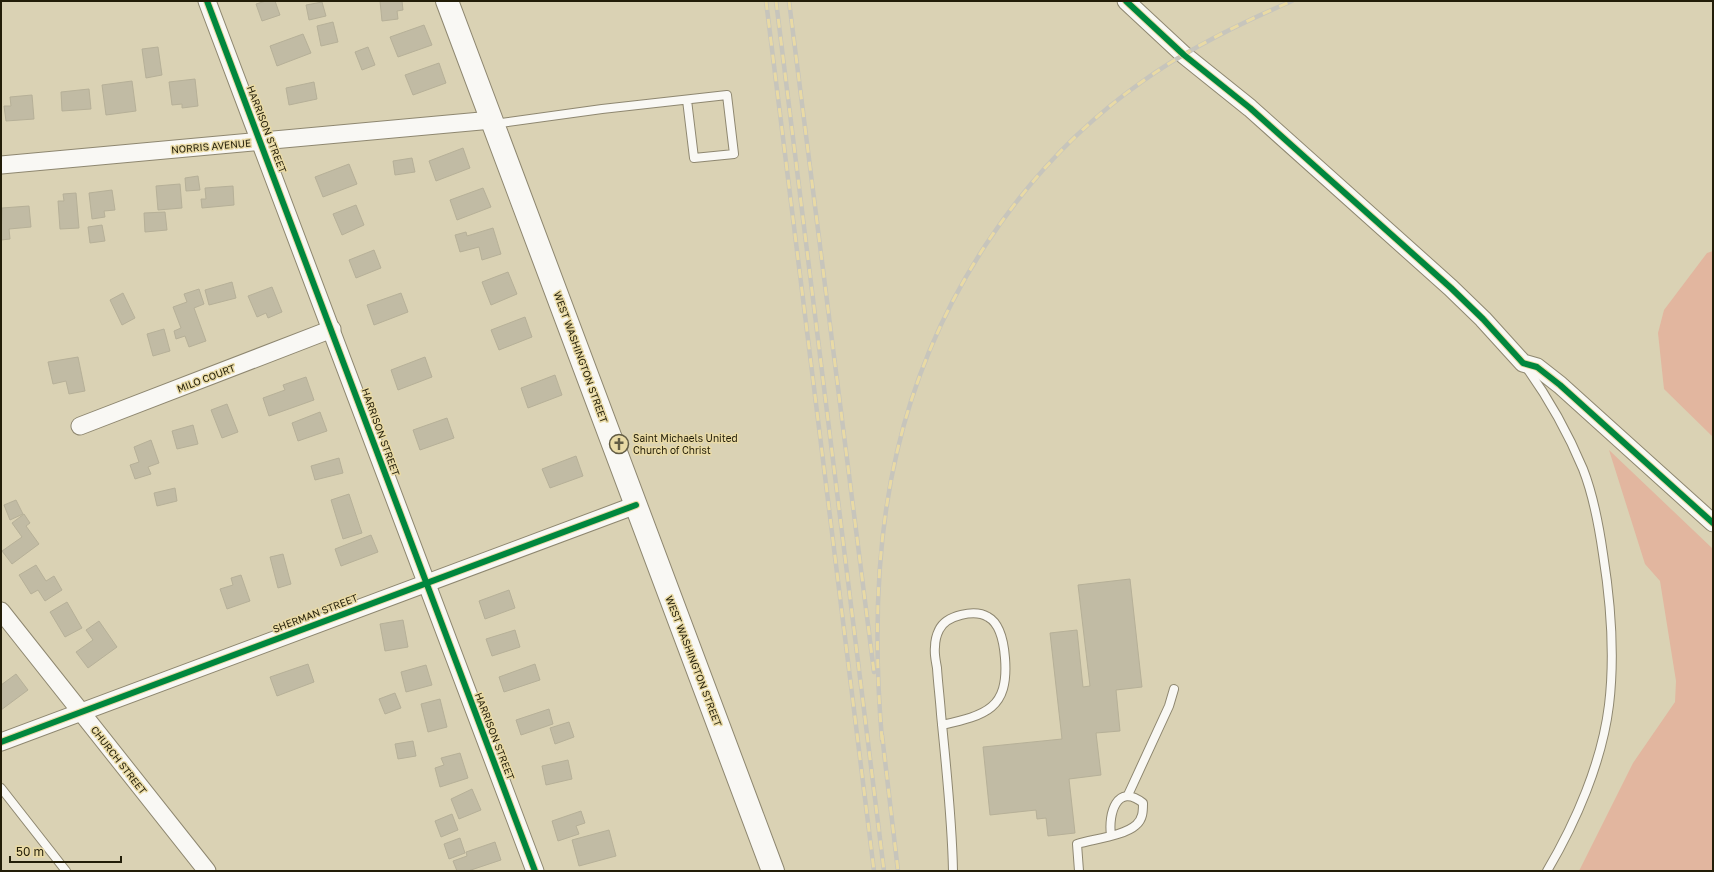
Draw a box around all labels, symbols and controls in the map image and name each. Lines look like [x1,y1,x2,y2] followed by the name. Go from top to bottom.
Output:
[245,84,289,174] street label: HARRISON STREET
[171,137,251,155] street label: NORRIS AVENUE
[552,290,610,424] street label: WEST WASHINGTON STREET
[175,361,237,395] street label: MILO COURT
[360,386,402,478] street label: HARRISON STREET
[633,432,738,456] place label: Saint Michaels United Church of Christ
[608,433,630,455] church icon: Saint Michaels United Church of Christ
[271,591,359,635] street label: SHERMAN STREET
[663,594,725,728] street label: WEST WASHINGTON STREET
[473,691,517,781] street label: HARRISON STREET
[89,724,149,796] street label: CHURCH STREET
[10,838,121,864] scale bar
[16,844,44,859] text: 50 m

